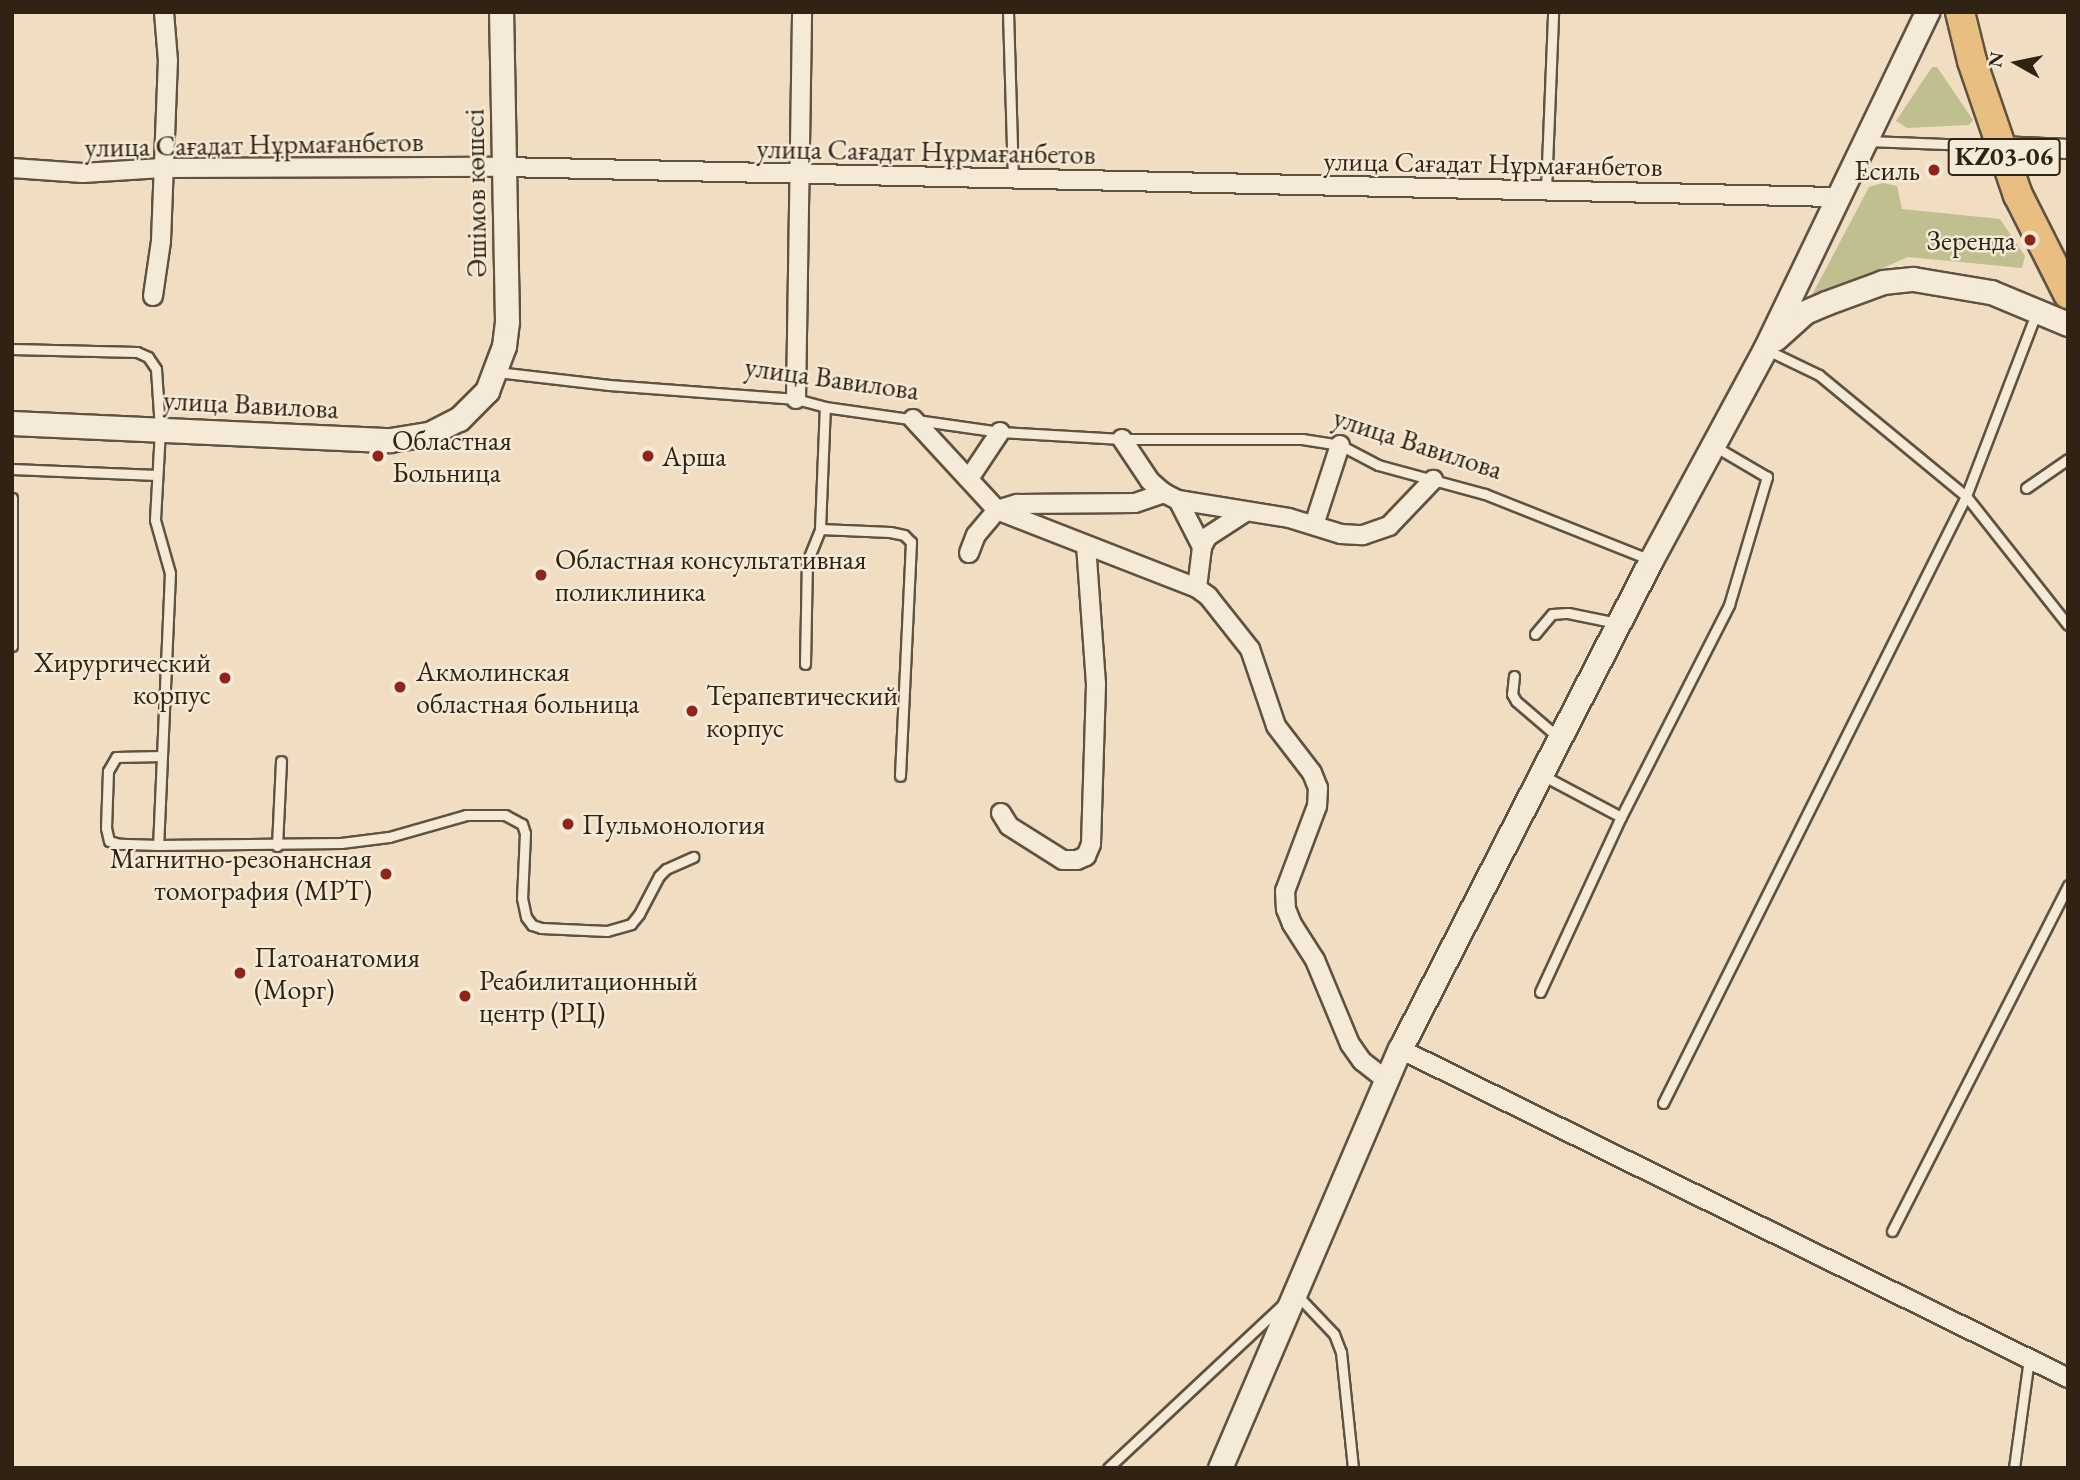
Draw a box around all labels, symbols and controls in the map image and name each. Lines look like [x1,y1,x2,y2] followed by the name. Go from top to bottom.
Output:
[1982,28,2052,98] north arrow
[1982,50,2009,69] text: N
[457,108,493,278] street label: Әшімов көшесі
[84,124,424,164] street label: улица Сағадат Нұрмағанбетов
[756,131,1096,171] street label: улица Сағадат Нұрмағанбетов
[1946,134,2062,180] road number: KZ03-06
[1323,143,1663,183] street label: улица Сағадат Нұрмағанбетов
[1854,153,1920,187] place label: Есиль
[1926,162,1942,178] marker: Есиль
[1927,223,2016,257] place label: Зеренда
[2022,232,2038,248] marker: Зеренда
[743,349,921,407] street label: улица Вавилова
[162,383,340,425] street label: улица Вавилова
[1329,400,1507,486] street label: улица Вавилова
[392,423,512,489] place label: Областная Больница
[662,439,726,473] place label: Арша
[370,448,386,464] marker: Областная Больница
[640,448,656,464] marker: Арша
[555,542,867,608] place label: Областная консультативная поликлиника
[533,567,549,583] marker: Областная консультативная поликлиника
[34,645,211,711] place label: Хирургический корпус
[416,654,639,720] place label: Акмолинская областная больница
[217,670,233,686] marker: Хирургический корпус
[390,677,410,697] marker: Акмолинская областная больница
[706,678,898,744] place label: Терапевтический корпус
[684,703,700,719] marker: Терапевтический корпус
[582,807,765,841] place label: Пульмонология
[560,816,576,832] marker: Пульмонология
[110,841,372,907] place label: Магнитно-резонансная томография (МРТ)
[378,866,394,882] marker: Магнитно-резонансная томография (МРТ)
[254,940,420,1006] place label: Патоанатомия (Морг)
[479,963,698,1029] place label: Реабилитационный центр (РЦ)
[232,965,248,981] marker: Патоанатомия (Морг)
[457,988,473,1004] marker: Реабилитационный центр (РЦ)

